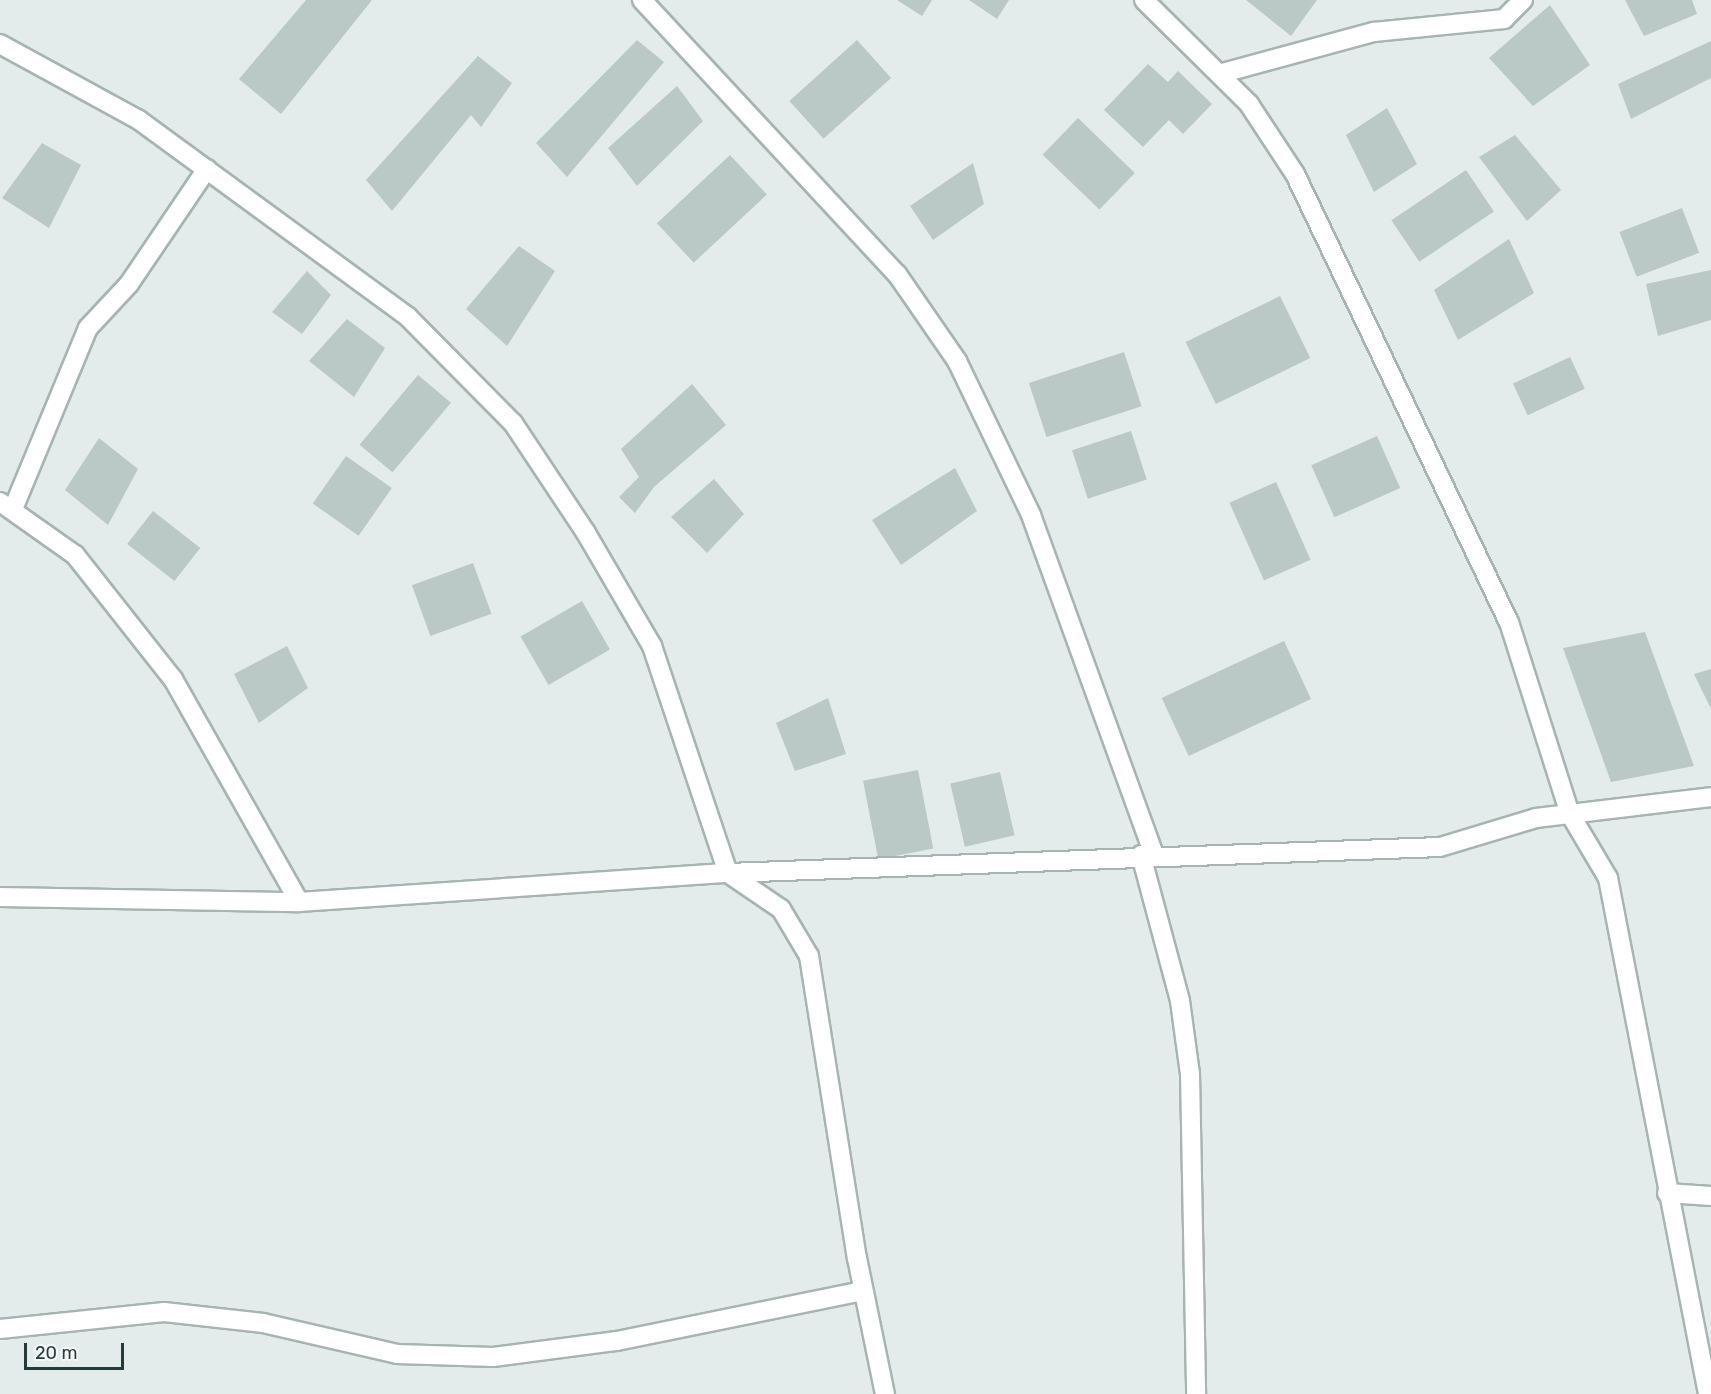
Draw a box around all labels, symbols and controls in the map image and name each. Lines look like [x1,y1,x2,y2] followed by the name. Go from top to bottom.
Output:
[27,1331,128,1369] scale bar
[35,1342,77,1364] text: 20 m

